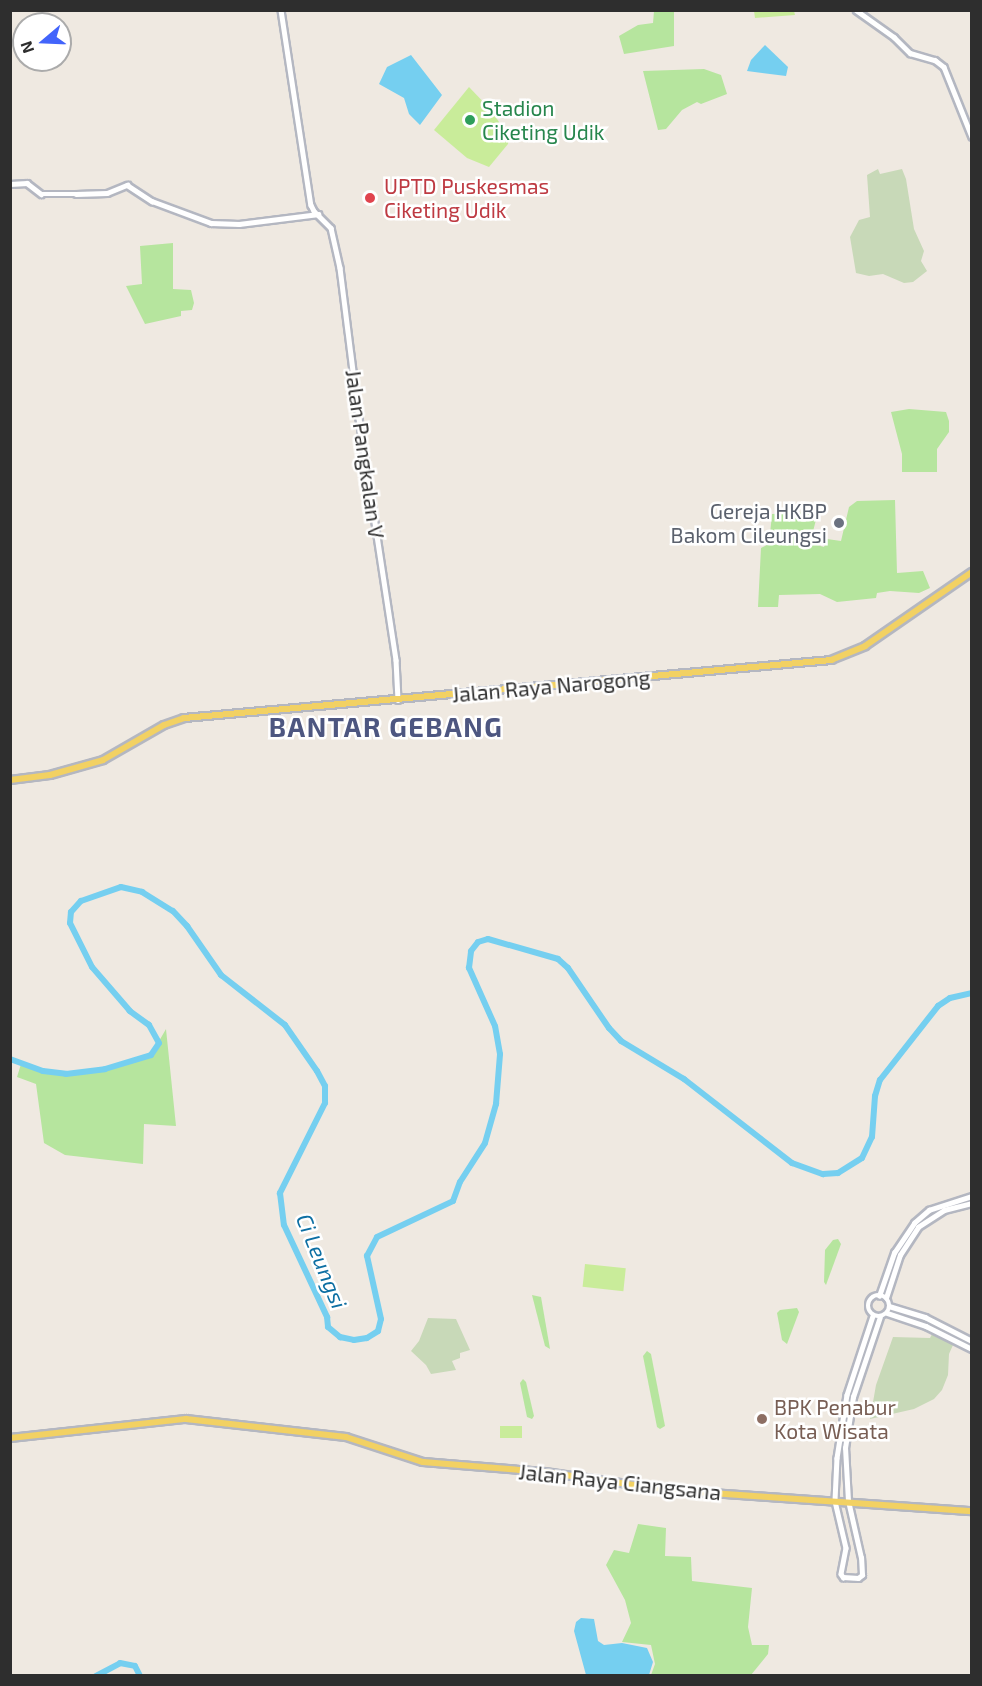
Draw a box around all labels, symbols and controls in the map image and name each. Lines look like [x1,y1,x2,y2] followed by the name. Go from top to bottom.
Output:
[12,12,72,72] north arrow
[16,39,37,56] text: N
[482,95,605,145] place label: Stadion Ciketing Udik
[463,113,477,127] marker: Stadion Ciketing Udik
[384,173,549,223] place label: UPTD Puskesmas Ciketing Udik
[361,189,379,207] marker: UPTD Puskesmas Ciketing Udik
[341,368,389,540] street label: Jalan Pangkalan V
[671,498,827,548] place label: Gereja HKBP Bakom Cileungsi
[832,516,846,530] marker: Gereja HKBP Bakom Cileungsi
[451,665,651,707] street label: Jalan Raya Narogong
[269,711,503,743] district label: BANTAR GEBANG
[291,1210,353,1312] water label: Ci Leungsi
[774,1394,896,1444] place label: BPK Penabur Kota Wisata
[755,1412,769,1426] marker: BPK Penabur Kota Wisata
[517,1459,723,1505] street label: Jalan Raya Ciangsana

